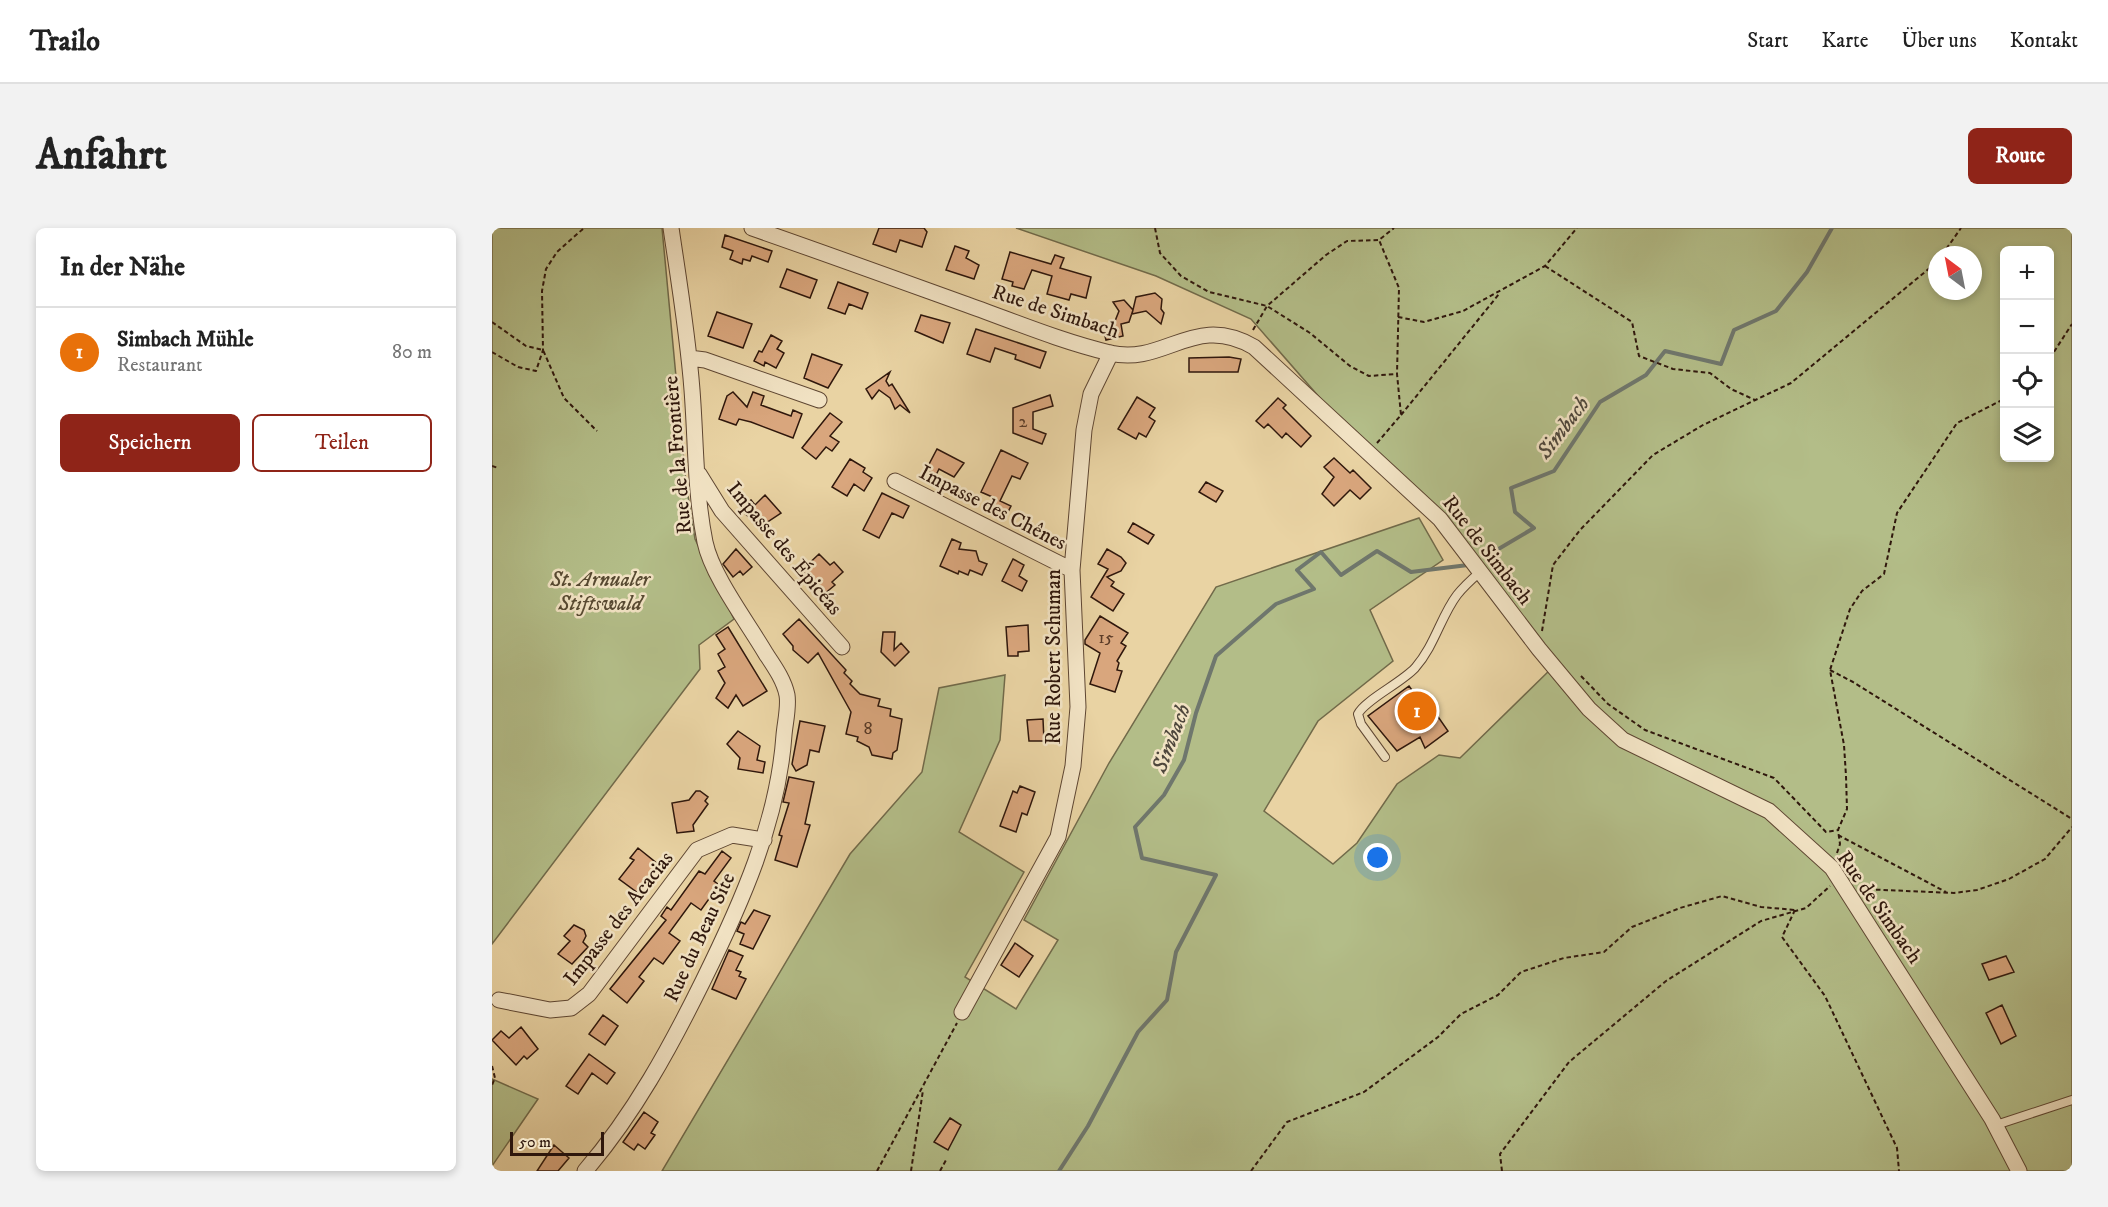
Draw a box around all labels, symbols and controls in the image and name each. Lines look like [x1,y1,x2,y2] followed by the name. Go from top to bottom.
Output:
[30,24,100,59] text: Trailo
[1747,28,1789,54] text: Start
[1822,28,1868,54] text: Karte
[1901,28,1977,54] text: Über uns
[2010,28,2078,54] text: Kontakt
[1968,128,2072,184] button: Route
[36,130,167,182] text: Anfahrt
[1928,246,1982,300] north arrow
[2000,246,2054,462] map controls
[2000,246,2054,300] button: +
[60,251,185,284] text: In der Nähe
[989,279,1122,345] street label: Rue de Simbach
[2000,300,2054,354] button: −
[117,326,254,353] text: Simbach Mühle
[76,340,83,365] text: 1
[392,340,432,365] text: 80 m
[117,353,202,378] text: Restaurant
[2000,354,2054,408] button: locate
[658,374,698,535] street label: Rue de la Frontière
[1530,391,1596,465] water label: Simbach
[2000,408,2054,462] button: layers
[1019,411,1028,433] house number: 2
[60,414,240,472] button: Speichern
[252,414,432,472] button: Teilen
[914,460,1071,556] street label: Impasse des Chênes
[721,476,848,621] street label: Impasse des Épicéas
[1436,491,1538,611] street label: Rue de Simbach
[549,567,651,617] park label: St. Arnualer Stiftswald
[1041,569,1067,745] street label: Rue Robert Schuman
[1098,627,1114,649] house number: 15
[1398,688,1436,734] pin: 1
[1146,700,1197,778] water label: Simbach
[863,718,873,740] house number: 8
[1363,843,1392,872] your location
[558,846,679,991] street label: Impasse des Acacias
[1831,846,1928,969] street label: Rue de Simbach
[659,868,741,1006] street label: Rue du Beau Site
[510,1129,604,1156] scale bar
[519,1132,551,1152] text: 50 m

